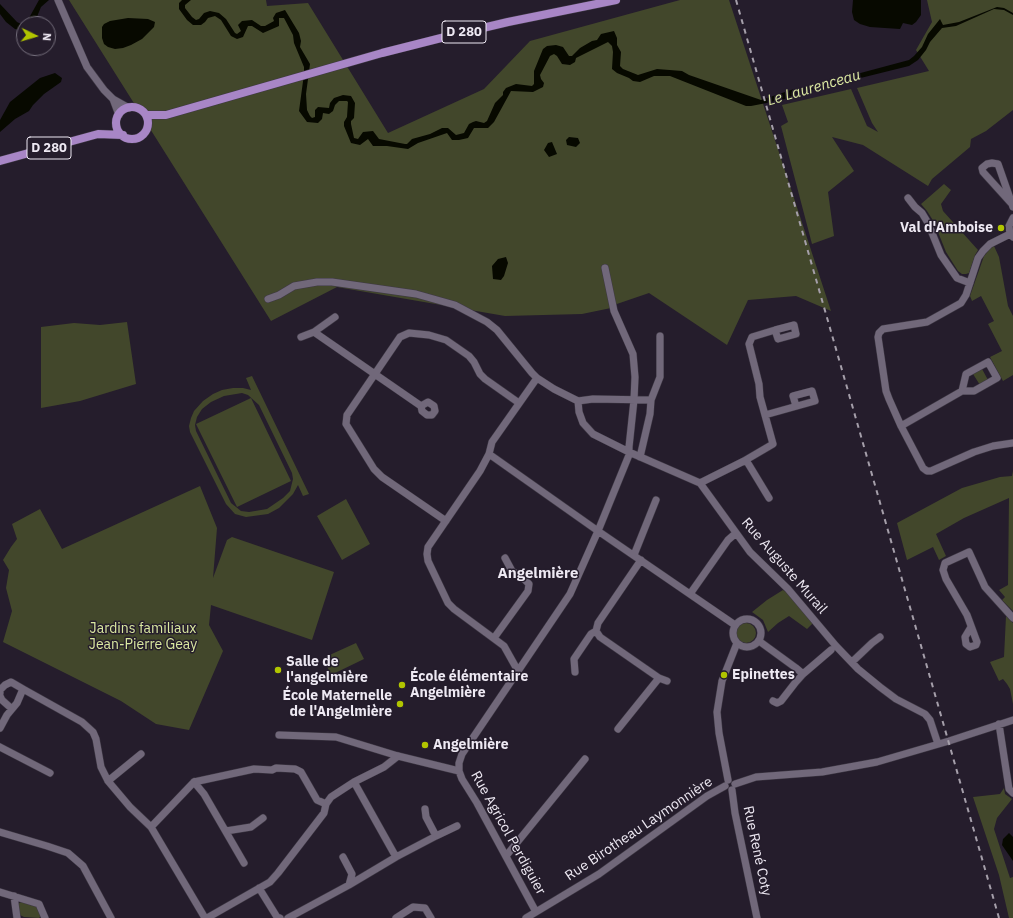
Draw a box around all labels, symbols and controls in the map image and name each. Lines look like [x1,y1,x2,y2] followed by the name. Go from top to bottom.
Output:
[16,16,56,56] north arrow
[442,21,486,43] road number: D 280
[40,32,54,42] text: N
[765,66,863,110] water label: Le Laurenceau
[27,137,71,159] road number: D 280
[900,220,993,236] place label: Val d'Amboise
[996,223,1006,233] marker: Val d'Amboise
[738,515,830,617] street label: Rue Auguste Murail
[498,565,578,583] district label: Angelmière
[89,621,197,654] park label: Jardins familiaux Jean-Pierre Geay
[286,654,368,686] place label: Salle de l'angelmière
[273,665,283,675] marker: Salle de l'angelmière
[732,667,795,683] place label: Epinettes
[410,669,528,702] place label: École élémentaire Angelmière
[719,670,729,680] marker: Epinettes
[397,680,407,690] marker: École élémentaire Angelmière
[283,688,392,720] place label: École Maternelle de l'Angelmière
[395,699,405,709] marker: École Maternelle de l'Angelmière
[433,737,509,753] place label: Angelmière
[420,740,430,750] marker: Angelmière
[467,768,549,898] street label: Rue Agricol Perdiguier
[562,773,716,885] street label: Rue Birotheau Laymonnière
[739,804,775,898] street label: Rue René Coty

